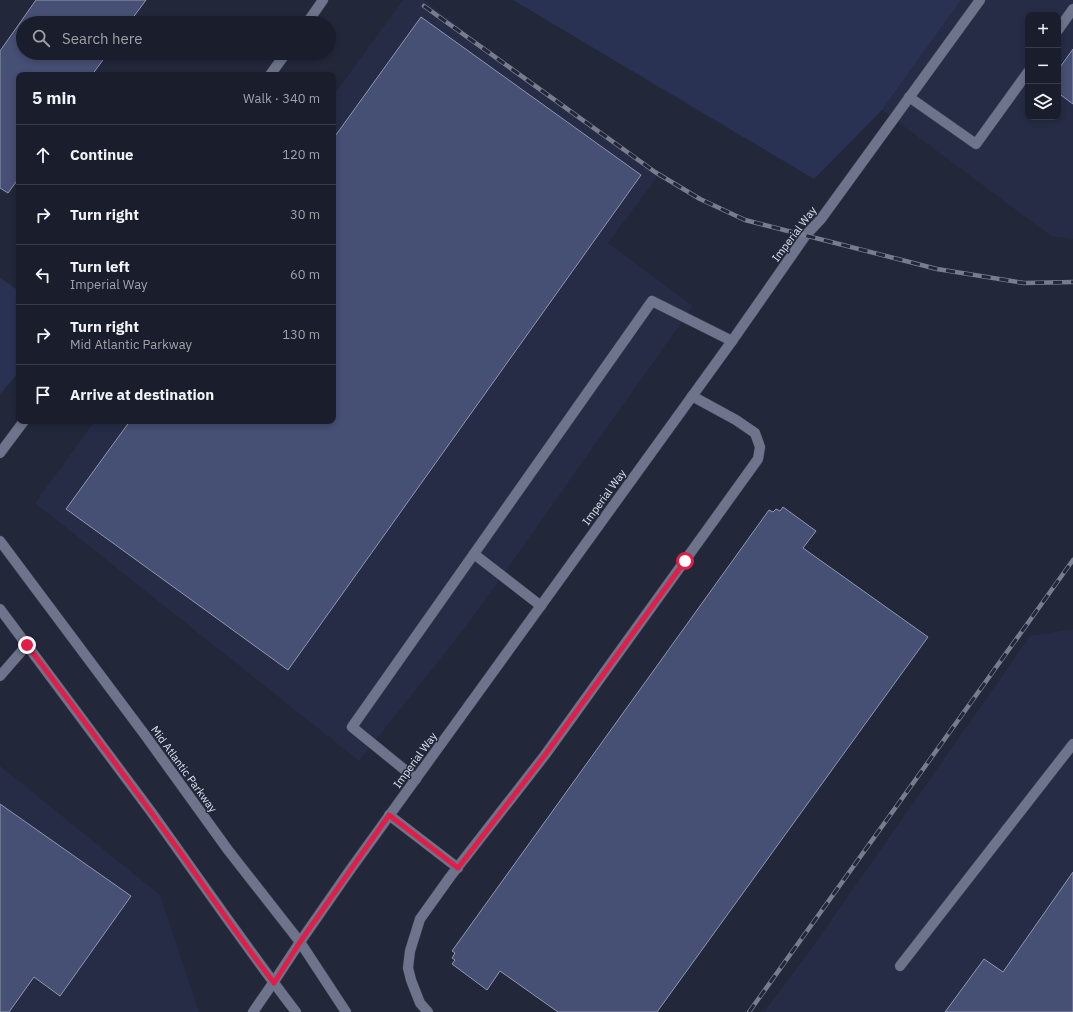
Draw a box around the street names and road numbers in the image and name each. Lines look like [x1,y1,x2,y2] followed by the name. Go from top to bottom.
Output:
[769,203,820,264] street label: Imperial Way
[579,466,629,528] street label: Imperial Way
[148,723,220,815] street label: Mid Atlantic Parkway
[390,729,440,791] street label: Imperial Way

